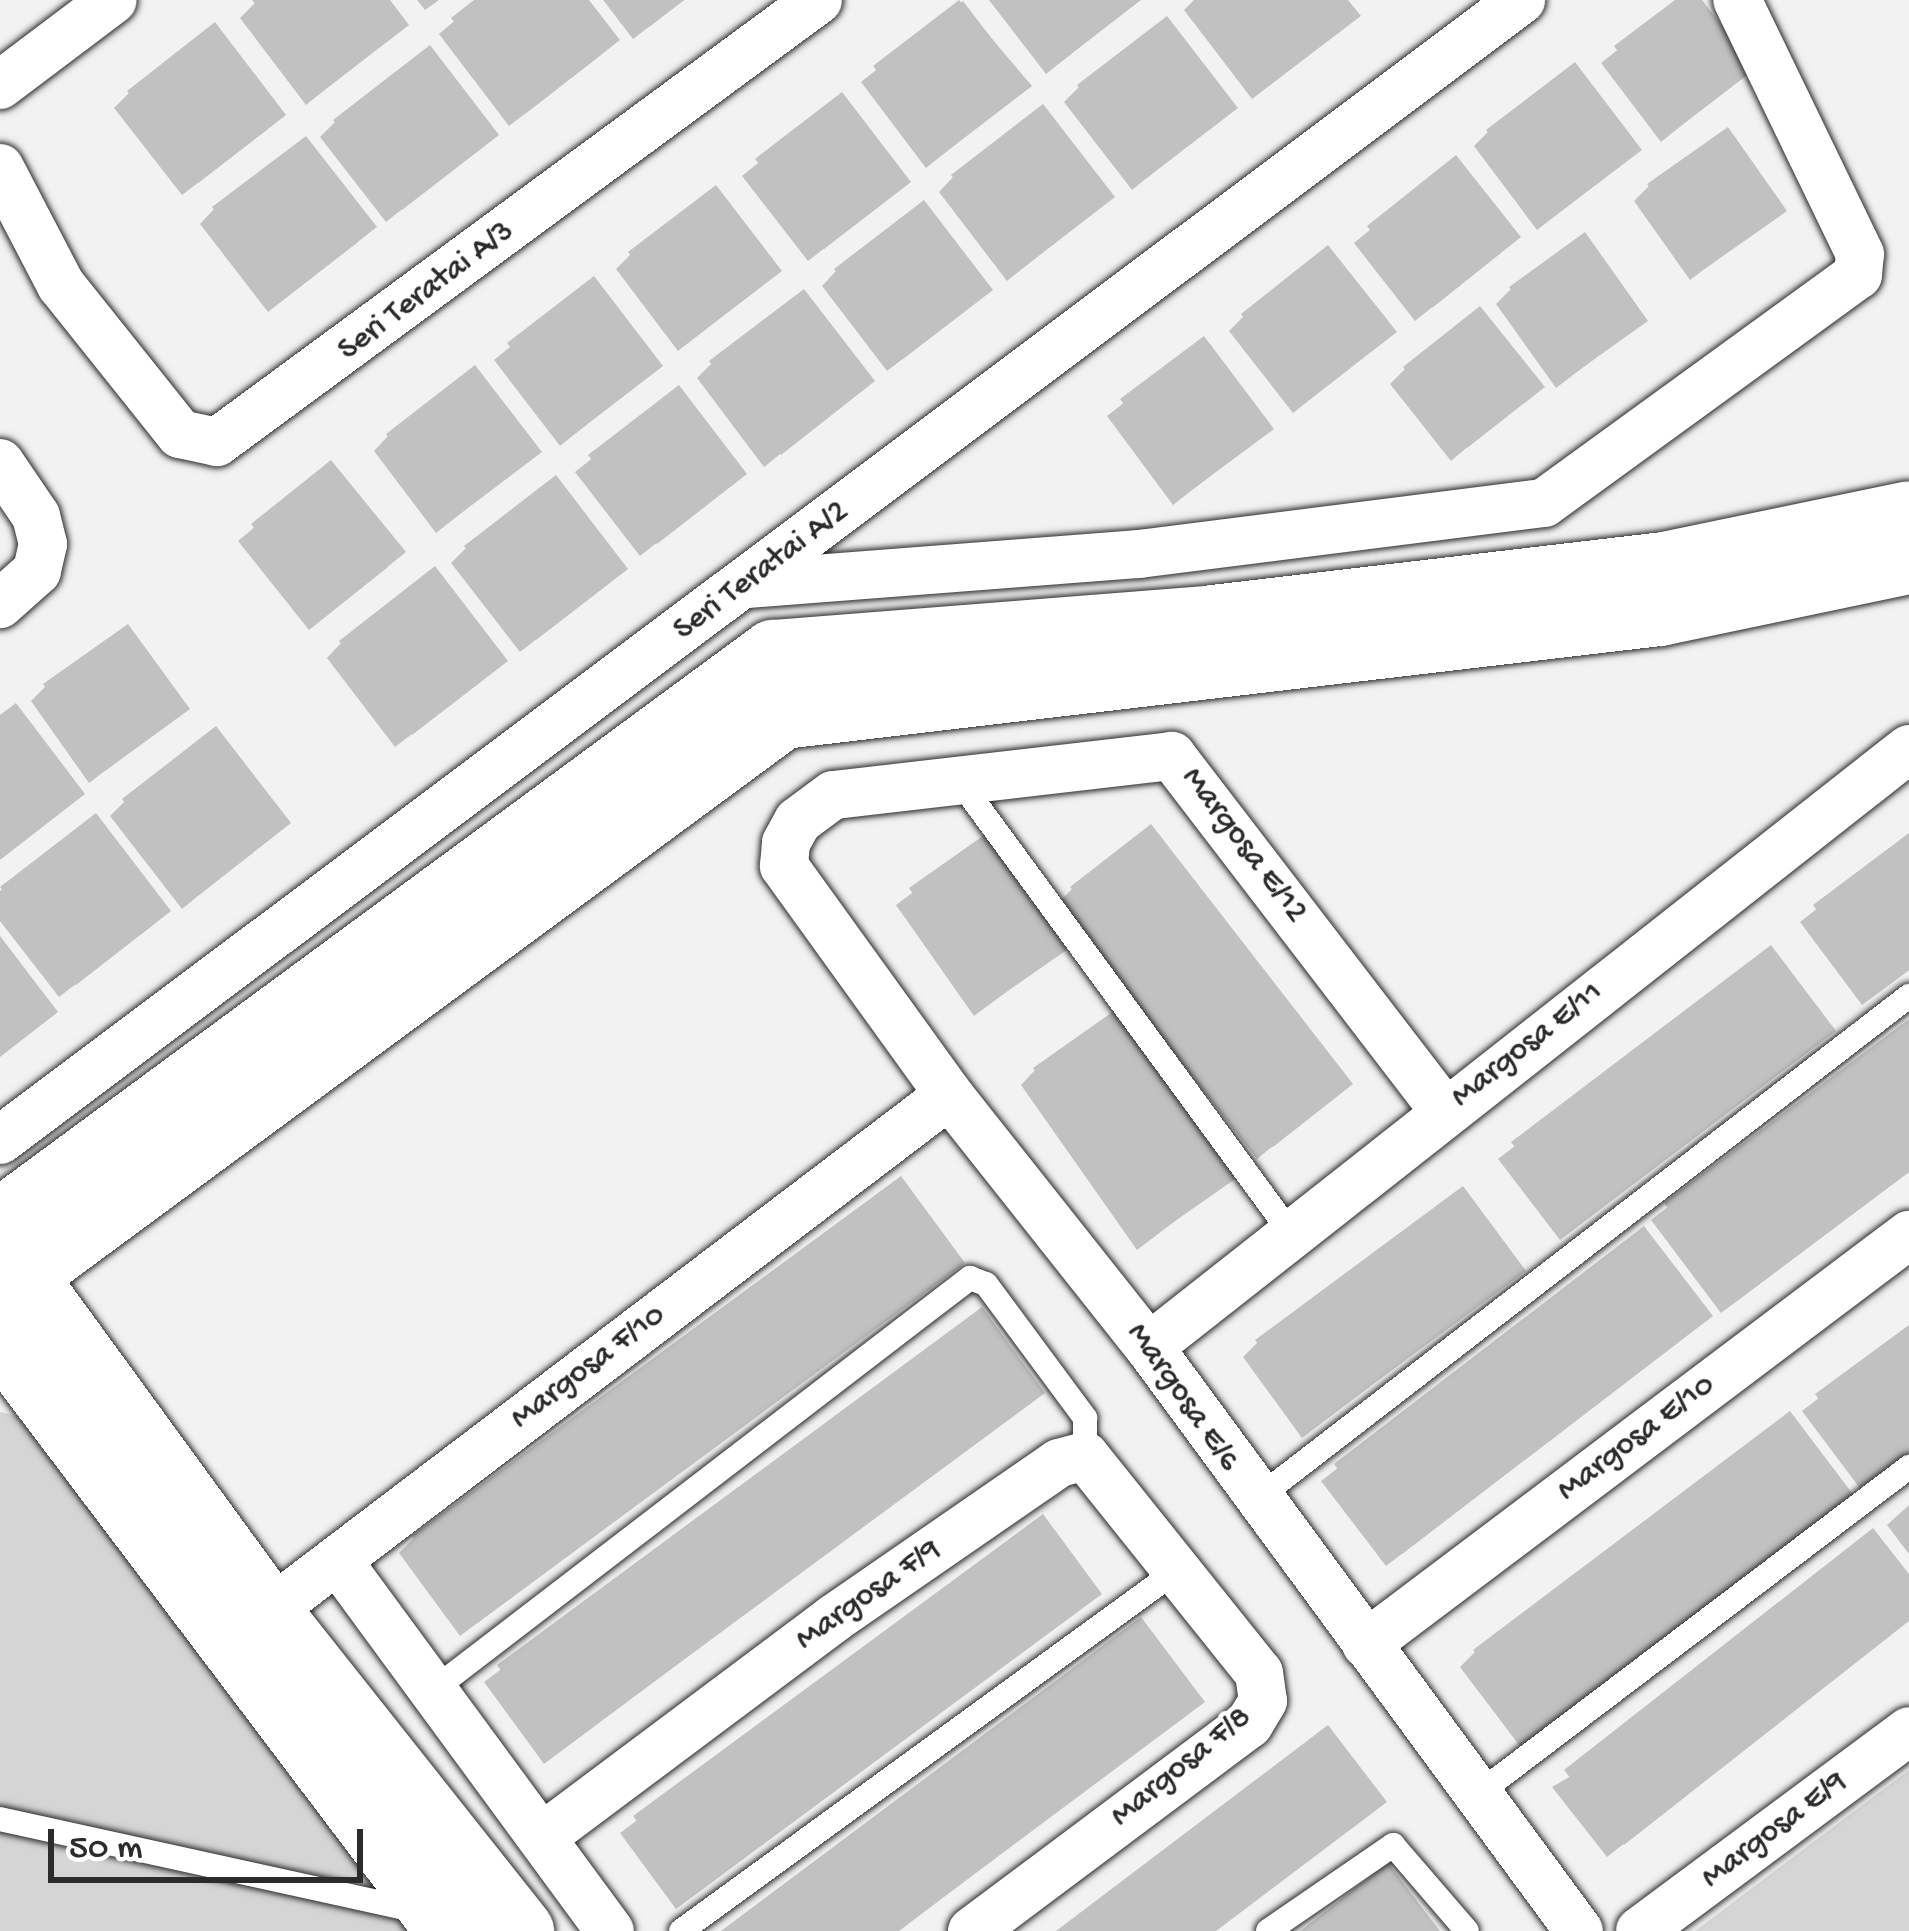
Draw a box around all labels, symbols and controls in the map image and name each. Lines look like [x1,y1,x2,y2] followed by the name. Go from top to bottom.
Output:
[331,213,523,371] street label: Seri Teratai A/3
[667,493,857,651] street label: Seri Teratai A/2
[1171,760,1315,932] street label: Margosa E/12
[1444,974,1612,1118] street label: Margosa E/11
[504,1297,674,1439] street label: Margosa F/10
[1116,1316,1248,1480] street label: Margosa E/6
[1550,1367,1724,1511] street label: Margosa E/10
[789,1531,949,1661] street label: Margosa F/9
[1103,1699,1261,1837] street label: Margosa F/8
[1694,1763,1856,1899] street label: Margosa E/9
[54,1805,369,1879] scale bar
[69,1828,142,1871] text: 50 m

